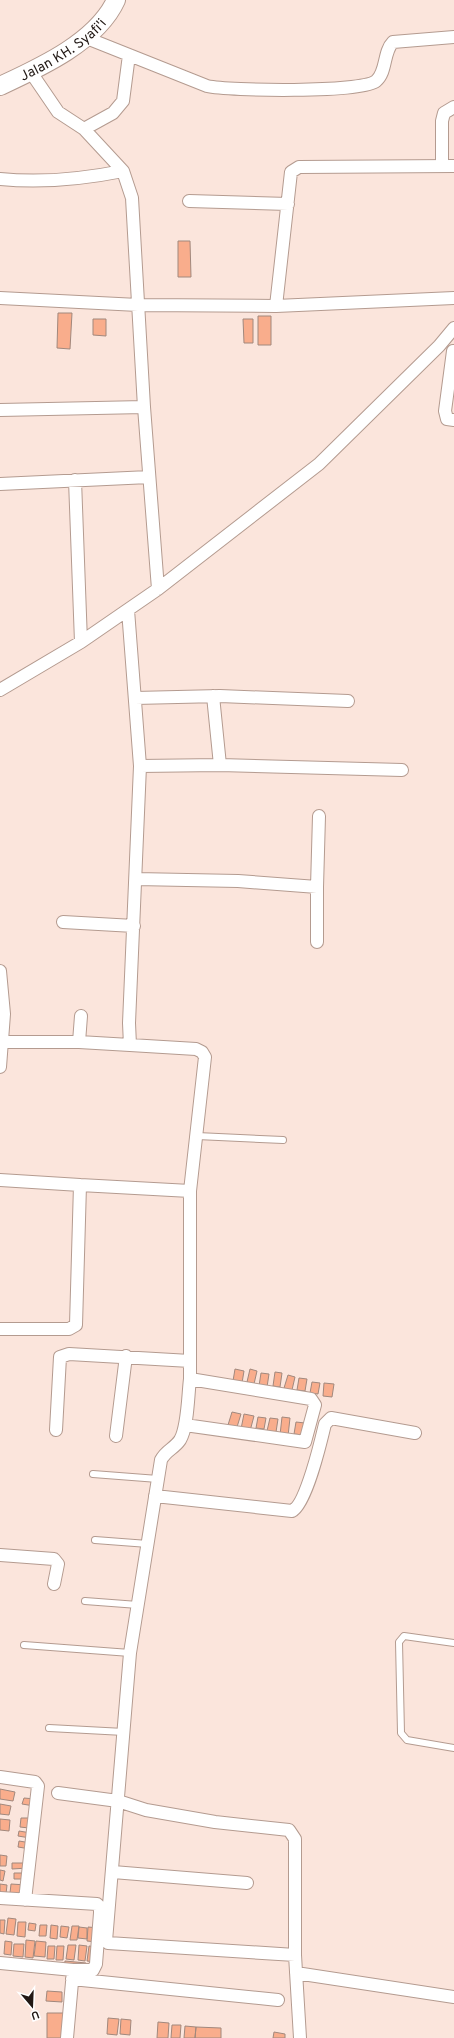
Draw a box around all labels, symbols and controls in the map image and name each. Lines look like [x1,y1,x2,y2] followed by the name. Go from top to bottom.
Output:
[18,16,111,85] street label: Jalan KH. Syafi'i
[12,1986,52,2026] north arrow
[29,2007,41,2022] text: U

